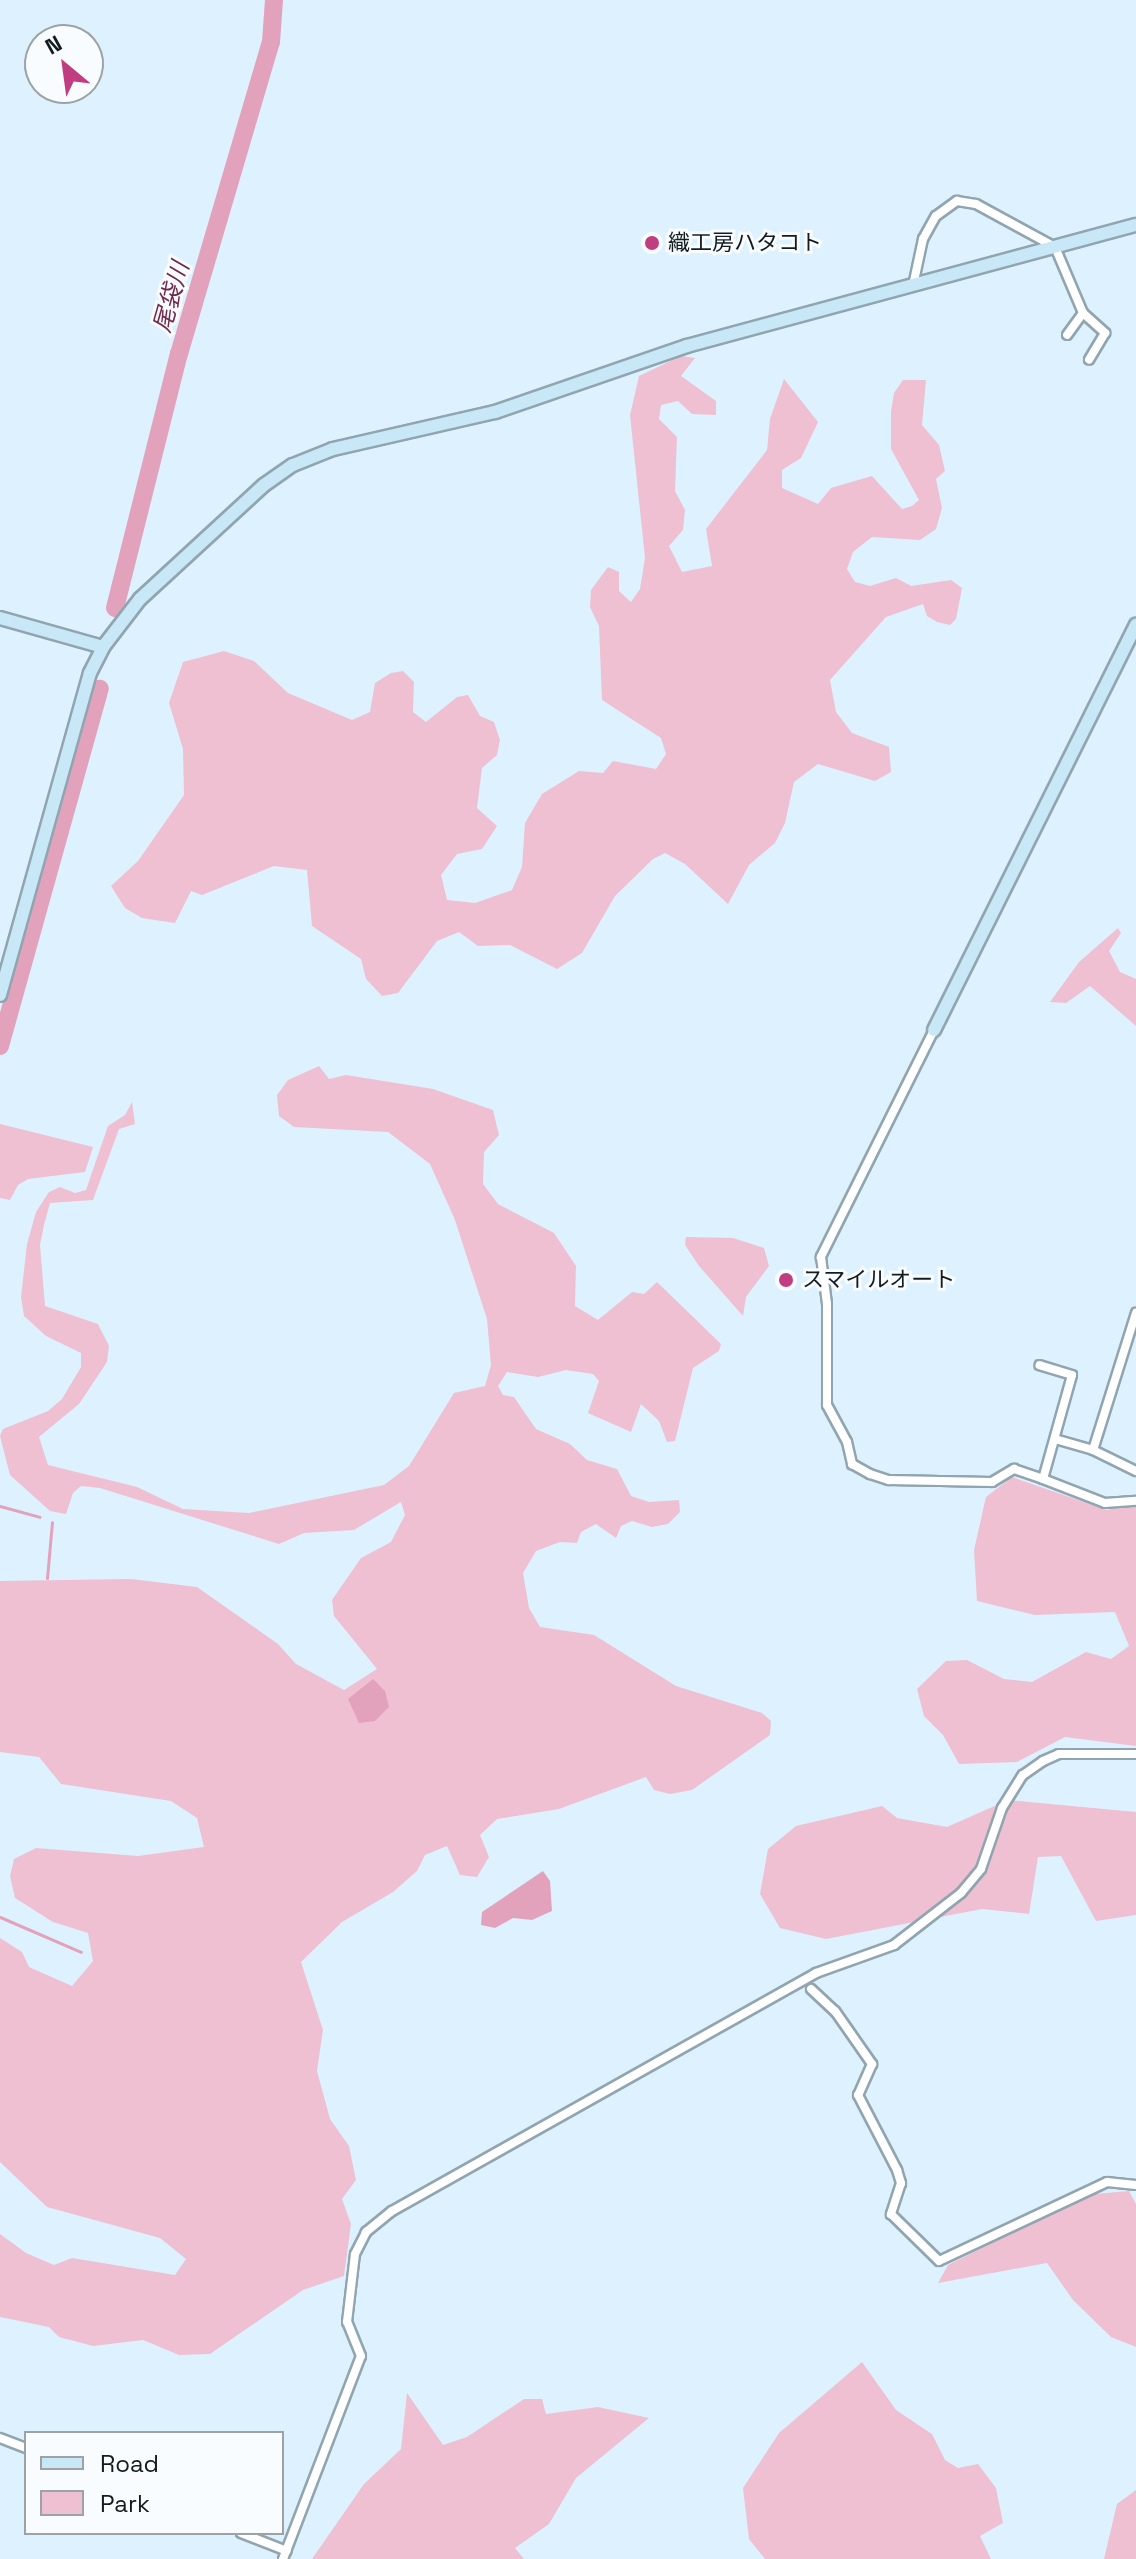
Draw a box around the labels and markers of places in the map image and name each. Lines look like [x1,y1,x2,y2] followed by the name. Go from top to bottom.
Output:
[668,230,822,256] place label: 織工房ハタコト
[643,234,661,252] marker: 織工房ハタコト
[802,1267,956,1293] place label: スマイルオート
[777,1271,795,1289] marker: スマイルオート

